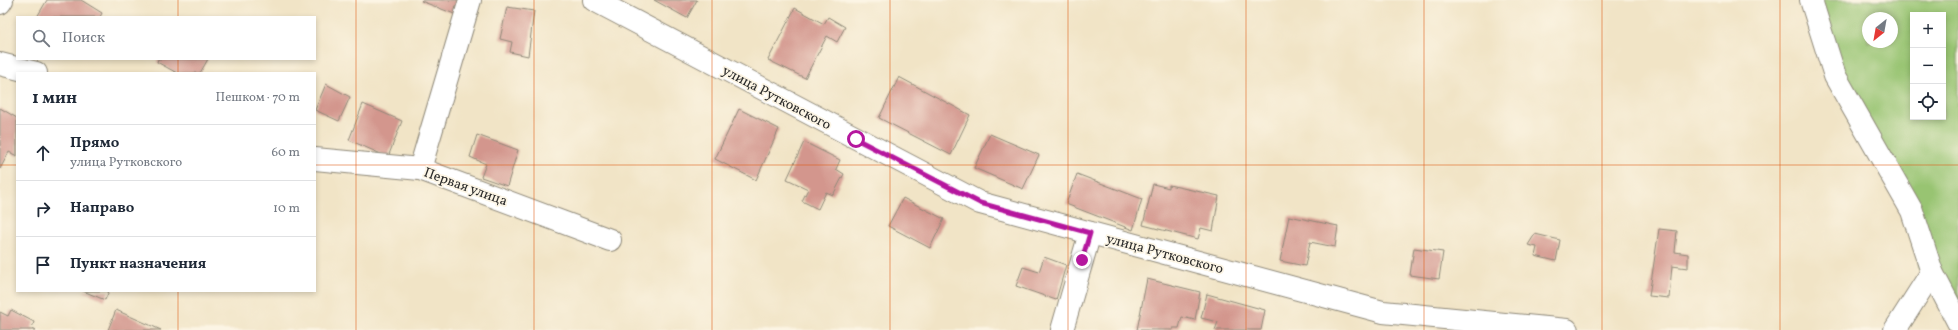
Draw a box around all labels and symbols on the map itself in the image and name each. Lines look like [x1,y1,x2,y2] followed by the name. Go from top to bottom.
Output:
[1862,12,1898,48] north arrow
[719,62,834,135] street label: улица Рутковского
[847,130,865,148] route start
[421,163,510,211] street label: Первая улица
[1104,230,1225,279] street label: улица Рутковского
[1073,251,1091,269] route end

